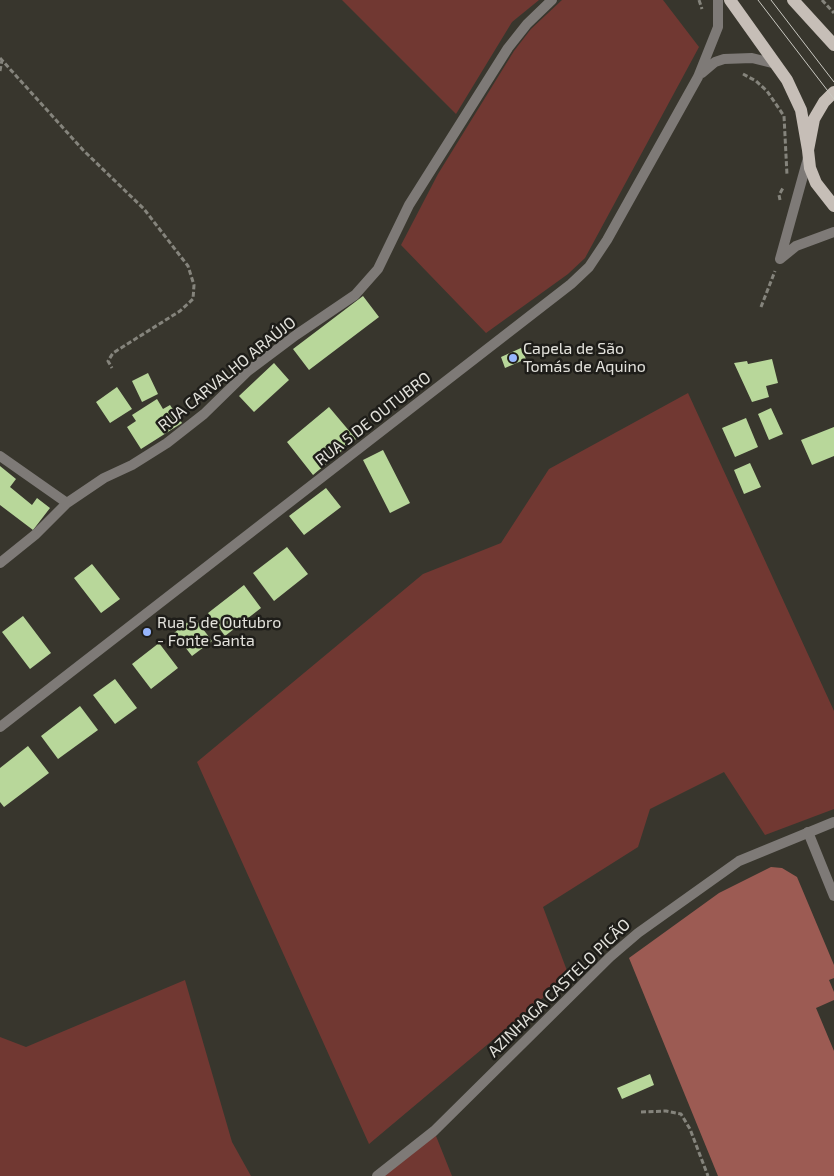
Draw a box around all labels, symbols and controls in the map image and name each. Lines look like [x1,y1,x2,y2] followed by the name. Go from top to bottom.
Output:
[154,313,300,435] street label: RUA CARVALHO ARAÚJO
[523,339,646,377] place label: Capela de São Tomás de Aquino
[507,352,519,364] marker: Capela de São Tomás de Aquino
[312,368,434,470] street label: RUA 5 DE OUTUBRO
[157,613,281,651] place label: Rua 5 de Outubro - Fonte Santa
[141,626,153,638] marker: Rua 5 de Outubro - Fonte Santa
[484,915,634,1061] street label: AZINHAGA CASTELO PICÃO

